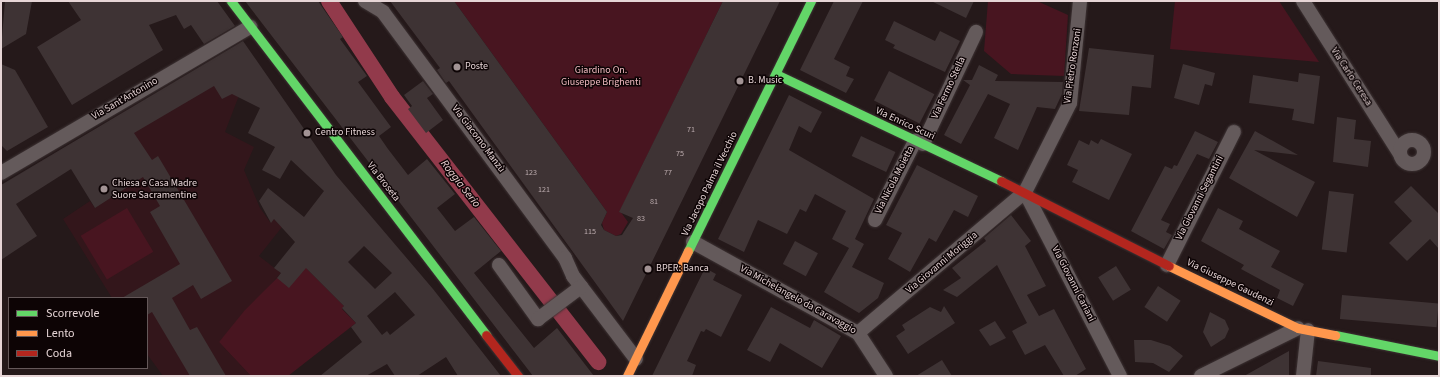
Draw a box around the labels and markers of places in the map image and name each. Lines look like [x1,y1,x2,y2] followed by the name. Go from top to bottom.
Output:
[465,61,488,73] place label: Poste
[452,62,462,72] marker: Poste
[748,75,782,87] place label: B. Music
[735,76,745,86] marker: B. Music
[315,127,375,139] place label: Centro Fitness
[302,128,312,138] marker: Centro Fitness
[112,177,197,200] place label: Chiesa e Casa Madre Suore Sacramentine
[99,184,109,194] marker: Chiesa e Casa Madre Suore Sacramentine
[656,263,709,275] place label: BPER: Banca
[643,264,653,274] marker: BPER: Banca

